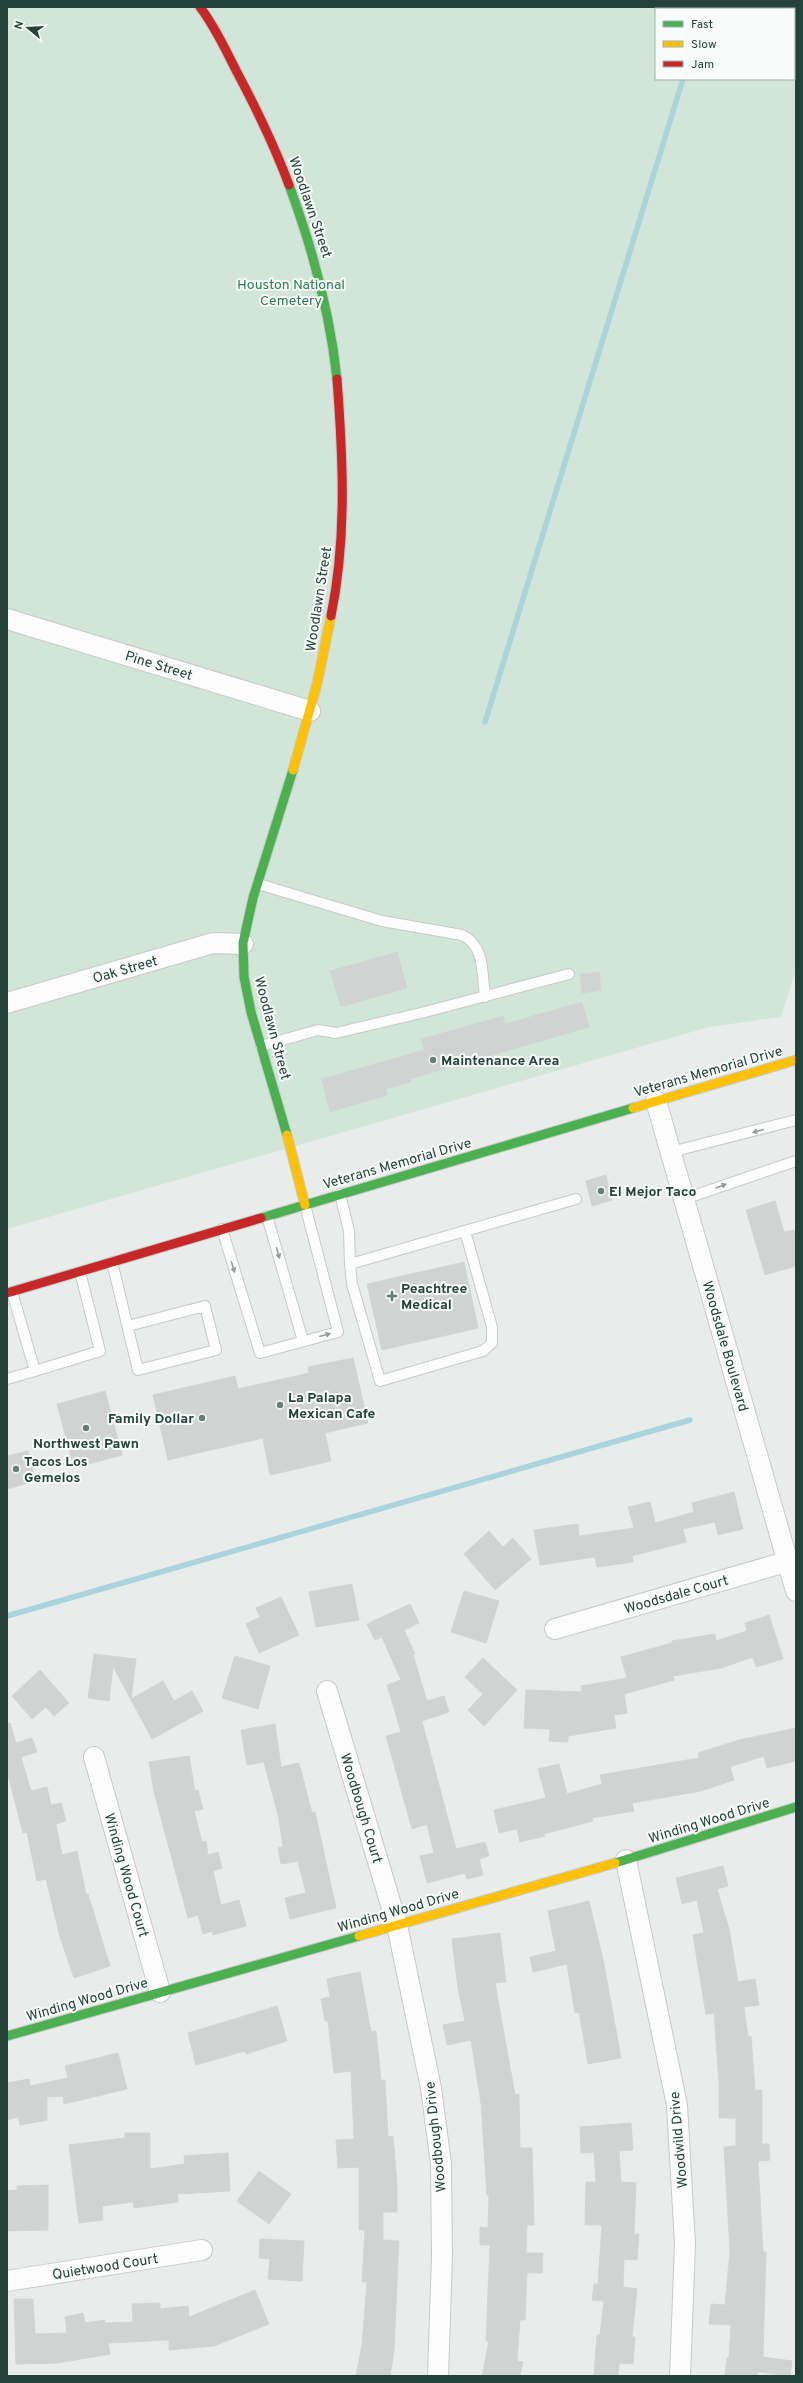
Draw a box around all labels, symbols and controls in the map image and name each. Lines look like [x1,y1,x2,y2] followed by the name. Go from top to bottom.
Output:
[8,8,48,48] north arrow
[655,8,795,80] legend
[691,17,713,33] text: Fast
[12,19,27,31] text: N
[691,37,717,53] text: Slow
[691,57,714,73] text: Jam
[284,155,335,260] street label: Woodlawn Street
[237,277,345,310] park label: Houston National Cemetery
[303,546,336,653] street label: Woodlawn Street
[123,648,194,685] street label: Pine Street
[91,953,160,988] street label: Oak Street
[250,975,293,1082] street label: Woodlawn Street
[632,1043,785,1102] street label: Veterans Memorial Drive
[441,1053,559,1070] place label: Maintenance Area
[428,1055,438,1065] marker: Maintenance Area
[752,1128,764,1134] one-way arrow
[321,1135,474,1194] street label: Veterans Memorial Drive
[716,1183,728,1189] one-way arrow
[609,1184,696,1201] place label: El Mejor Taco
[596,1186,606,1196] marker: El Mejor Taco
[275,1248,281,1260] one-way arrow
[230,1261,236,1273] one-way arrow
[698,1279,751,1414] street label: Woodsdale Boulevard
[401,1281,467,1314] place label: Peachtree Medical
[386,1290,398,1302] marker: Peachtree Medical
[319,1332,332,1338] one-way arrow
[288,1390,376,1423] place label: La Palapa Mexican Cafe
[275,1400,285,1410] marker: La Palapa Mexican Cafe
[108,1411,194,1428] place label: Family Dollar
[197,1413,207,1423] marker: Family Dollar
[81,1423,91,1433] marker: Northwest Pawn
[33,1436,139,1453] place label: Northwest Pawn
[24,1454,88,1487] place label: Tacos Los Gemelos
[11,1464,21,1474] marker: Tacos Los Gemelos
[622,1572,730,1618] street label: Woodsdale Court
[336,1751,385,1865] street label: Woodbough Court
[647,1795,772,1848] street label: Winding Wood Drive
[100,1811,151,1939] street label: Winding Wood Court
[336,1886,461,1937] street label: Winding Wood Drive
[25,1975,150,2026] street label: Winding Wood Drive
[422,2081,451,2193] street label: Woodbough Drive
[667,2091,692,2189] street label: Woodwild Drive
[51,2251,159,2284] street label: Quietwood Court

